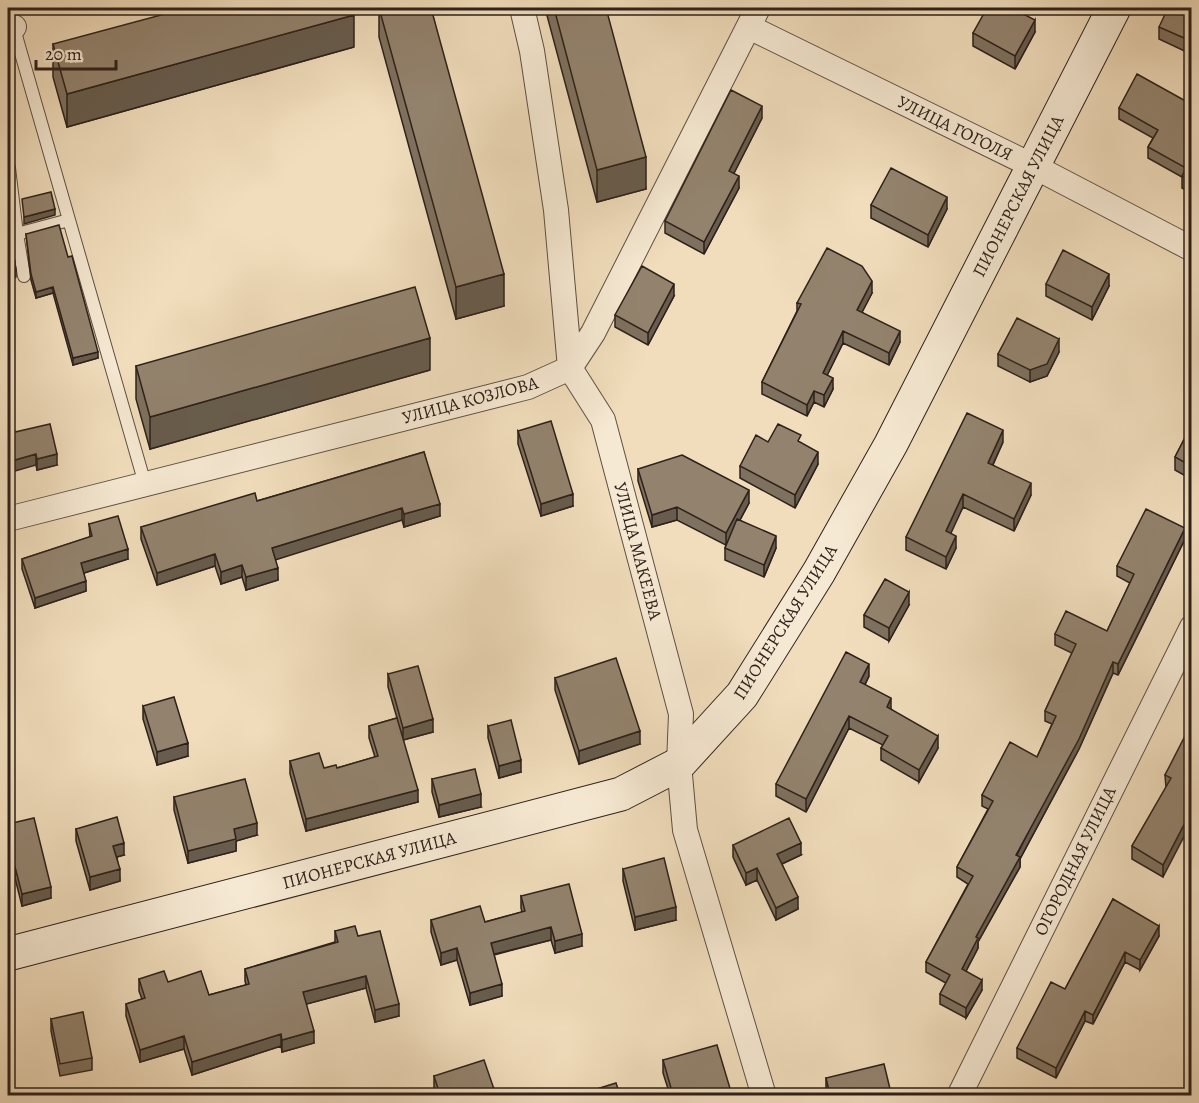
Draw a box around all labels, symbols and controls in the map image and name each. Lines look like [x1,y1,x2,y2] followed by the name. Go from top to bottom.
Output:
[36,33,116,71] scale bar
[45,42,82,66] text: 20 m
[893,90,1017,166] street label: УЛИЦА ГОГОЛЯ
[967,110,1069,281] street label: ПИОНЕРСКАЯ УЛИЦА
[399,370,541,430] street label: УЛИЦА КОЗЛОВА
[608,480,668,623] street label: УЛИЦА МАКЕЕВА
[727,539,843,704] street label: ПИОНЕРСКАЯ УЛИЦА
[1028,782,1122,940] street label: ОГОРОДНАЯ УЛИЦА
[280,825,459,895] street label: ПИОНЕРСКАЯ УЛИЦА

